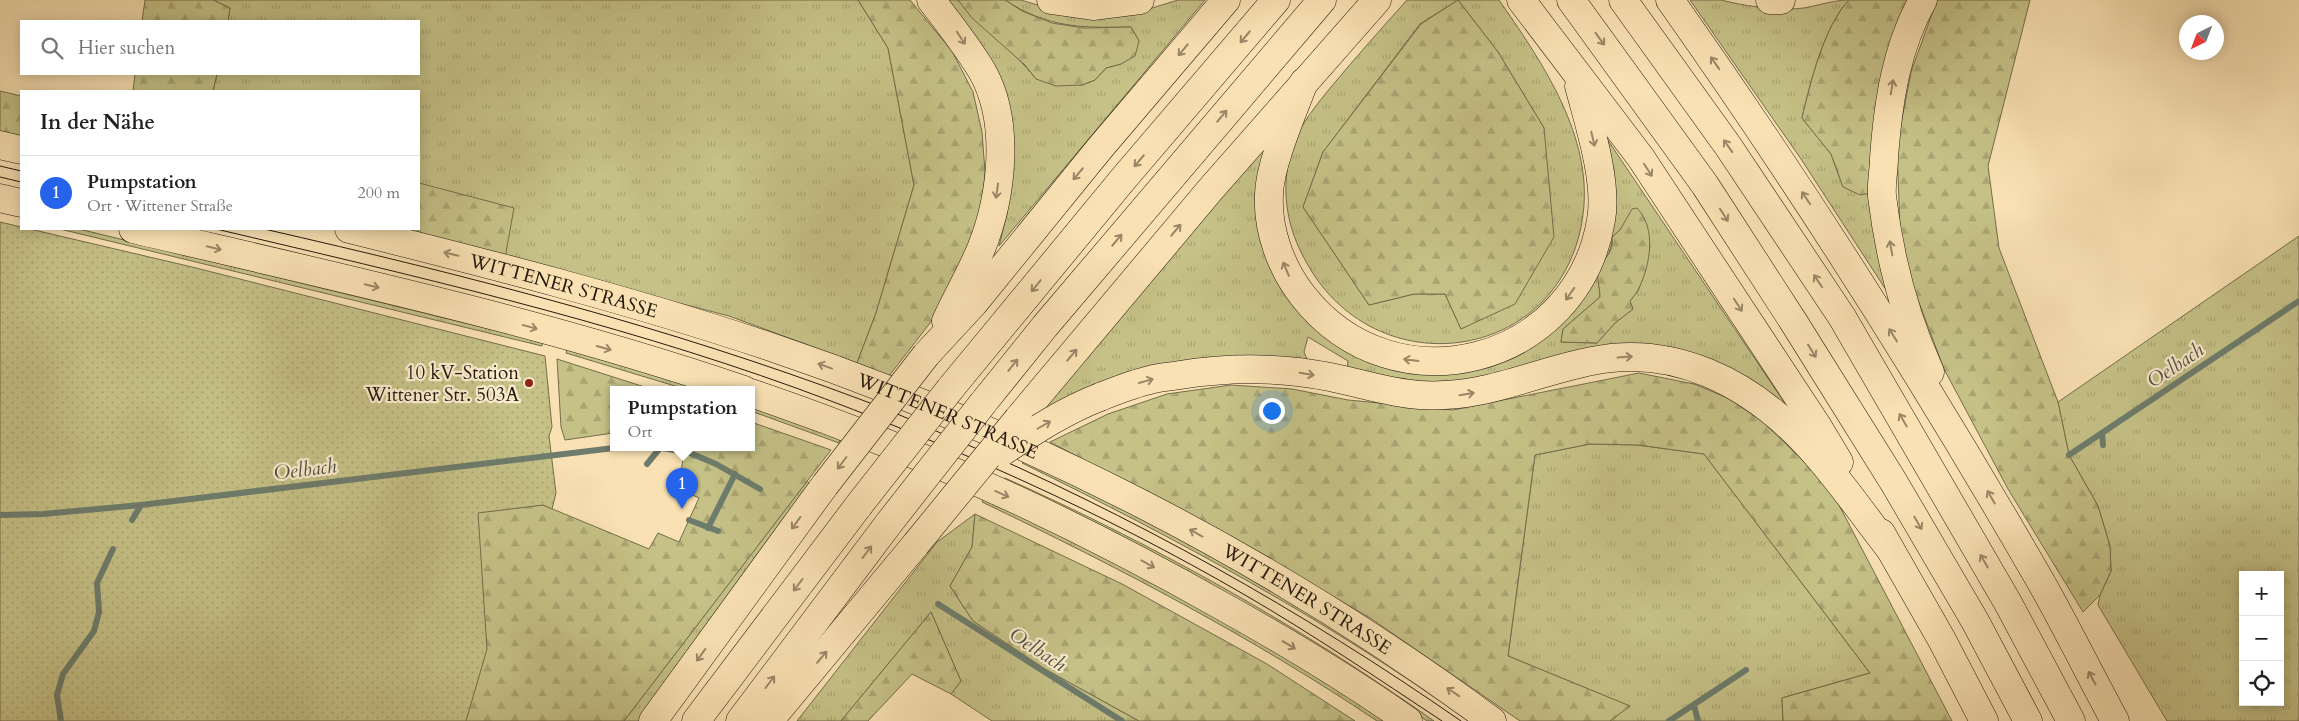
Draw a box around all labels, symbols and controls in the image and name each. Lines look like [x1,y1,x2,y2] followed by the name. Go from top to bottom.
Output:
[2179,15,2224,60] north arrow
[20,20,420,75] search box
[1239,30,1250,43] one-way arrow
[956,31,966,45] one-way arrow
[1595,32,1605,46] one-way arrow
[38,34,66,62] icon: search
[78,35,175,61] text: Hier suchen
[1178,44,1189,57] one-way arrow
[1710,57,1720,71] one-way arrow
[1888,80,1898,96] one-way arrow
[40,108,155,137] text: In der Nähe
[1217,110,1228,123] one-way arrow
[1589,131,1598,147] one-way arrow
[1723,139,1733,153] one-way arrow
[1134,154,1145,167] one-way arrow
[1643,162,1653,176] one-way arrow
[1073,168,1084,181] one-way arrow
[87,169,197,195] text: Pumpstation
[52,182,60,204] text: 1
[358,182,400,204] text: 200 m
[992,183,1002,199] one-way arrow
[1801,191,1811,205] one-way arrow
[87,195,233,217] text: Ort · Wittener Straße
[1719,207,1729,221] one-way arrow
[1171,224,1182,237] one-way arrow
[1112,234,1123,247] one-way arrow
[1886,241,1896,257] one-way arrow
[206,244,222,253] one-way arrow
[466,248,661,325] street label: WITTENER STRASSE
[444,249,460,258] one-way arrow
[1280,262,1290,277] one-way arrow
[1813,275,1823,289] one-way arrow
[1030,279,1041,292] one-way arrow
[364,282,380,291] one-way arrow
[1565,287,1575,301] one-way arrow
[1733,298,1743,312] one-way arrow
[521,322,537,332] one-way arrow
[1887,329,1897,343] one-way arrow
[2142,336,2209,394] water label: Oelbach
[596,343,612,353] one-way arrow
[1808,344,1818,358] one-way arrow
[1066,349,1077,362] one-way arrow
[1617,353,1633,362] one-way arrow
[1404,355,1420,365] one-way arrow
[1008,359,1019,372] one-way arrow
[364,360,519,408] place label: 10 kV-Station Wittener Str. 503A
[817,361,833,370] one-way arrow
[852,367,1042,466] street label: WITTENER STRASSE
[1299,369,1315,379] one-way arrow
[1138,376,1154,386] one-way arrow
[523,377,535,389] marker: 10 kV-Station Wittener Str. 503A
[610,386,755,451] popup
[1459,388,1475,398] one-way arrow
[628,395,737,421] text: Pumpstation
[1259,398,1285,424] your location
[1898,412,1908,427] one-way arrow
[1036,419,1050,429] one-way arrow
[628,421,652,443] text: Ort
[272,452,338,487] water label: Oelbach
[837,456,847,470] one-way arrow
[666,468,698,509] pin: 1
[994,489,1009,499] one-way arrow
[1986,489,1996,504] one-way arrow
[1913,515,1923,529] one-way arrow
[791,516,801,530] one-way arrow
[1189,528,1204,537] one-way arrow
[1216,537,1397,661] street label: WITTENER STRASSE
[862,545,872,559] one-way arrow
[1979,553,1989,568] one-way arrow
[1140,560,1155,570] one-way arrow
[2239,571,2284,706] map controls
[2239,571,2284,616] button: +
[793,579,804,592] one-way arrow
[2239,616,2284,661] button: −
[1004,621,1072,678] water label: Oelbach
[1282,640,1296,650] one-way arrow
[696,648,706,662] one-way arrow
[817,650,828,663] one-way arrow
[2239,661,2284,706] button: locate
[2087,671,2096,686] one-way arrow
[764,676,775,689] one-way arrow
[1446,687,1460,697] one-way arrow

